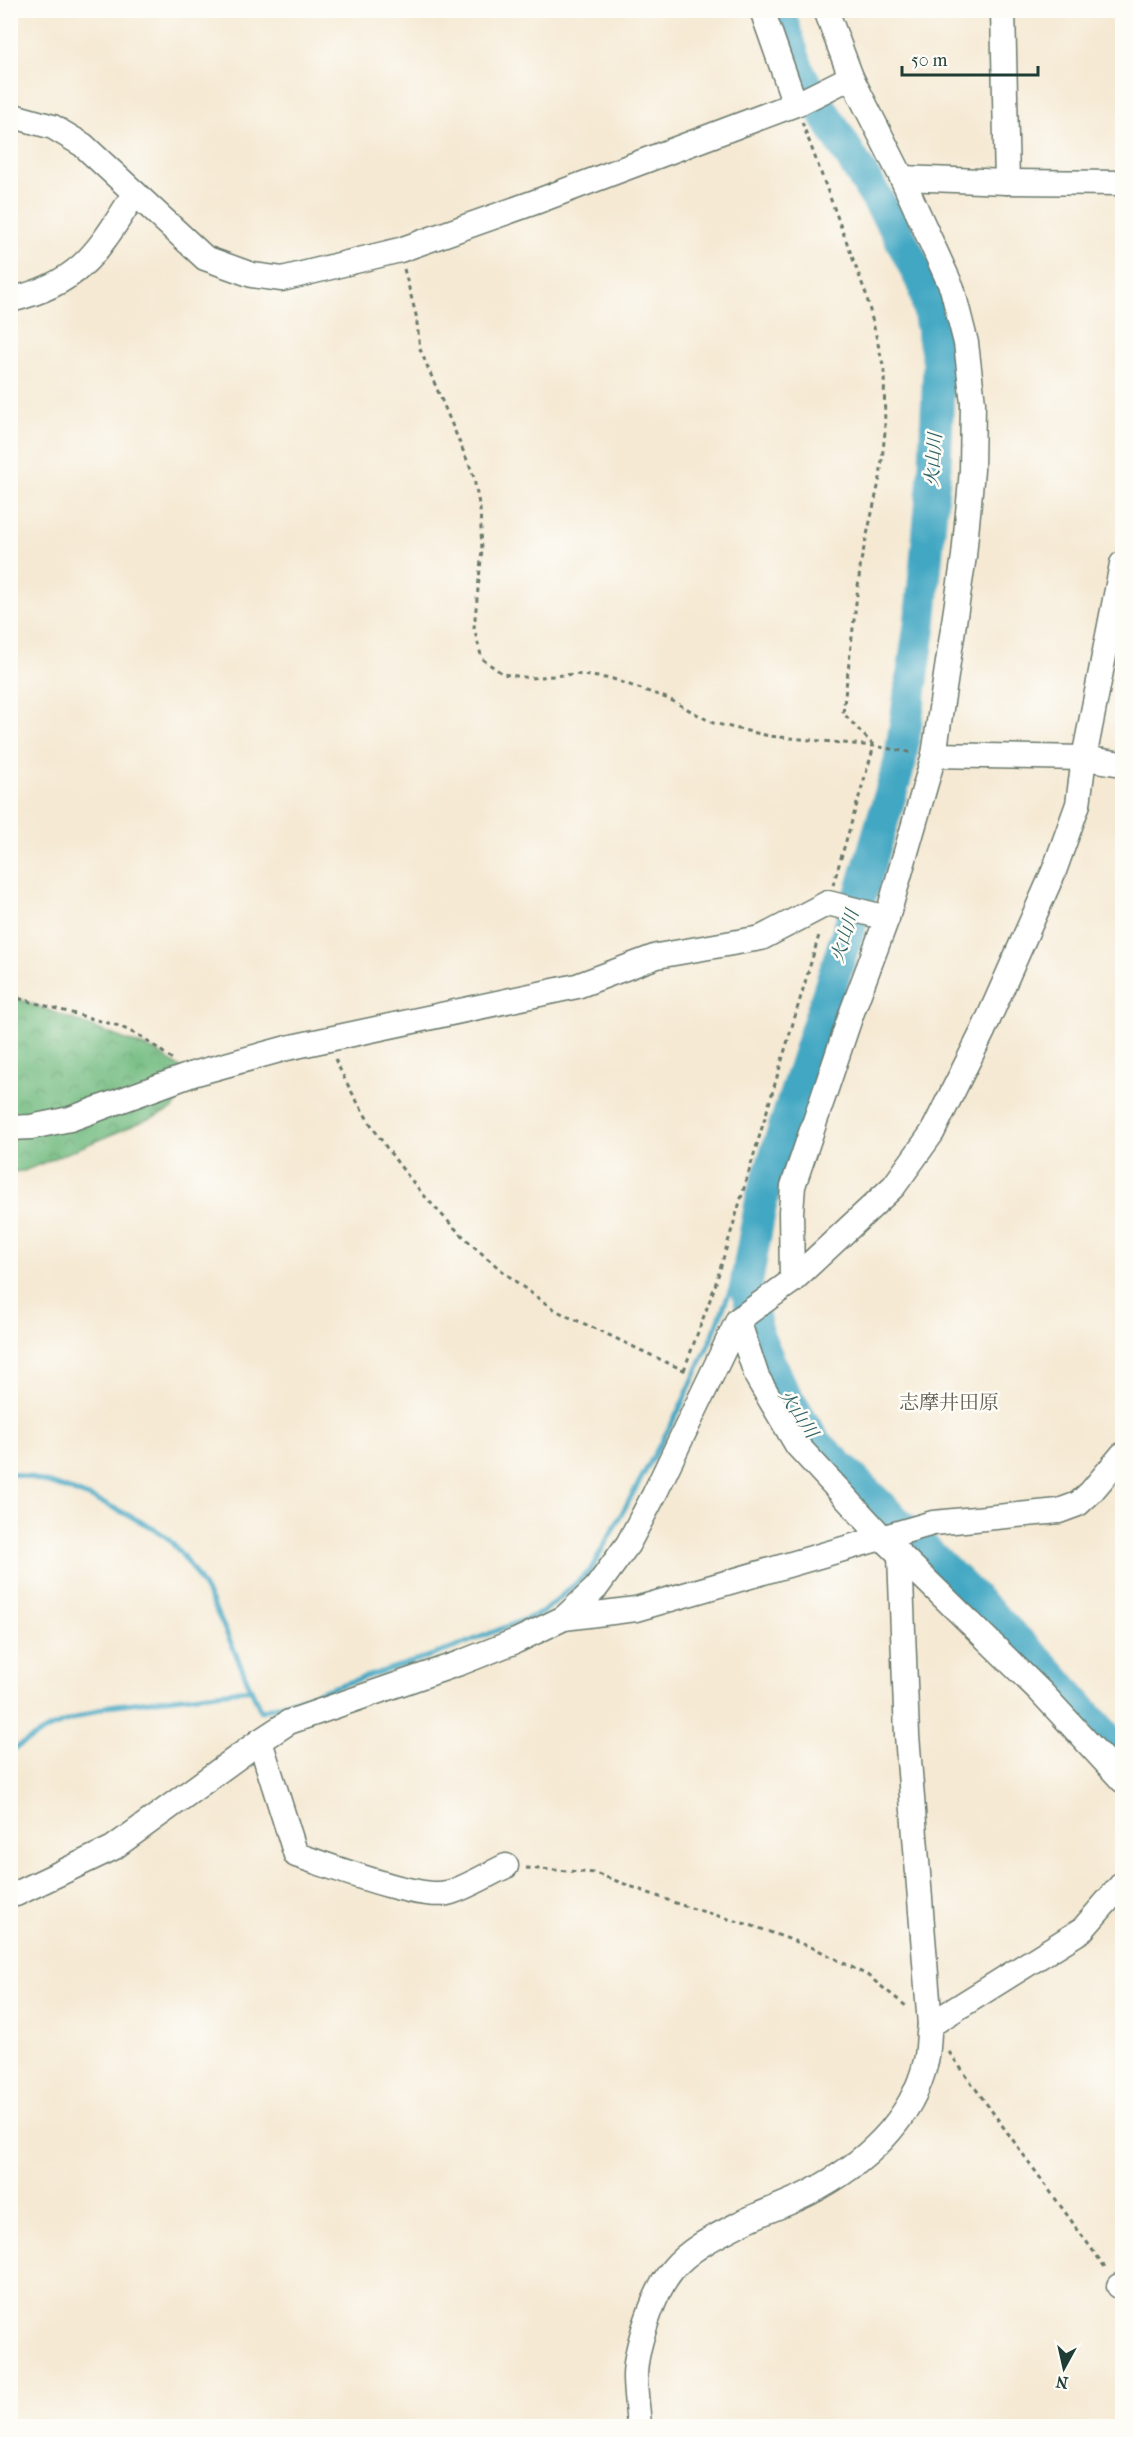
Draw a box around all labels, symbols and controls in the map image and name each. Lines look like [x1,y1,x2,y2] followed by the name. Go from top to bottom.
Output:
[902,39,1038,77] scale bar
[911,50,948,71] text: 50 m
[922,430,946,488] water label: 火山川
[827,905,864,965] water label: 火山川
[774,1386,823,1444] water label: 火山川
[899,1391,999,1414] district label: 志摩井田原
[1034,2338,1094,2398] north arrow
[1054,2372,1069,2393] text: N

